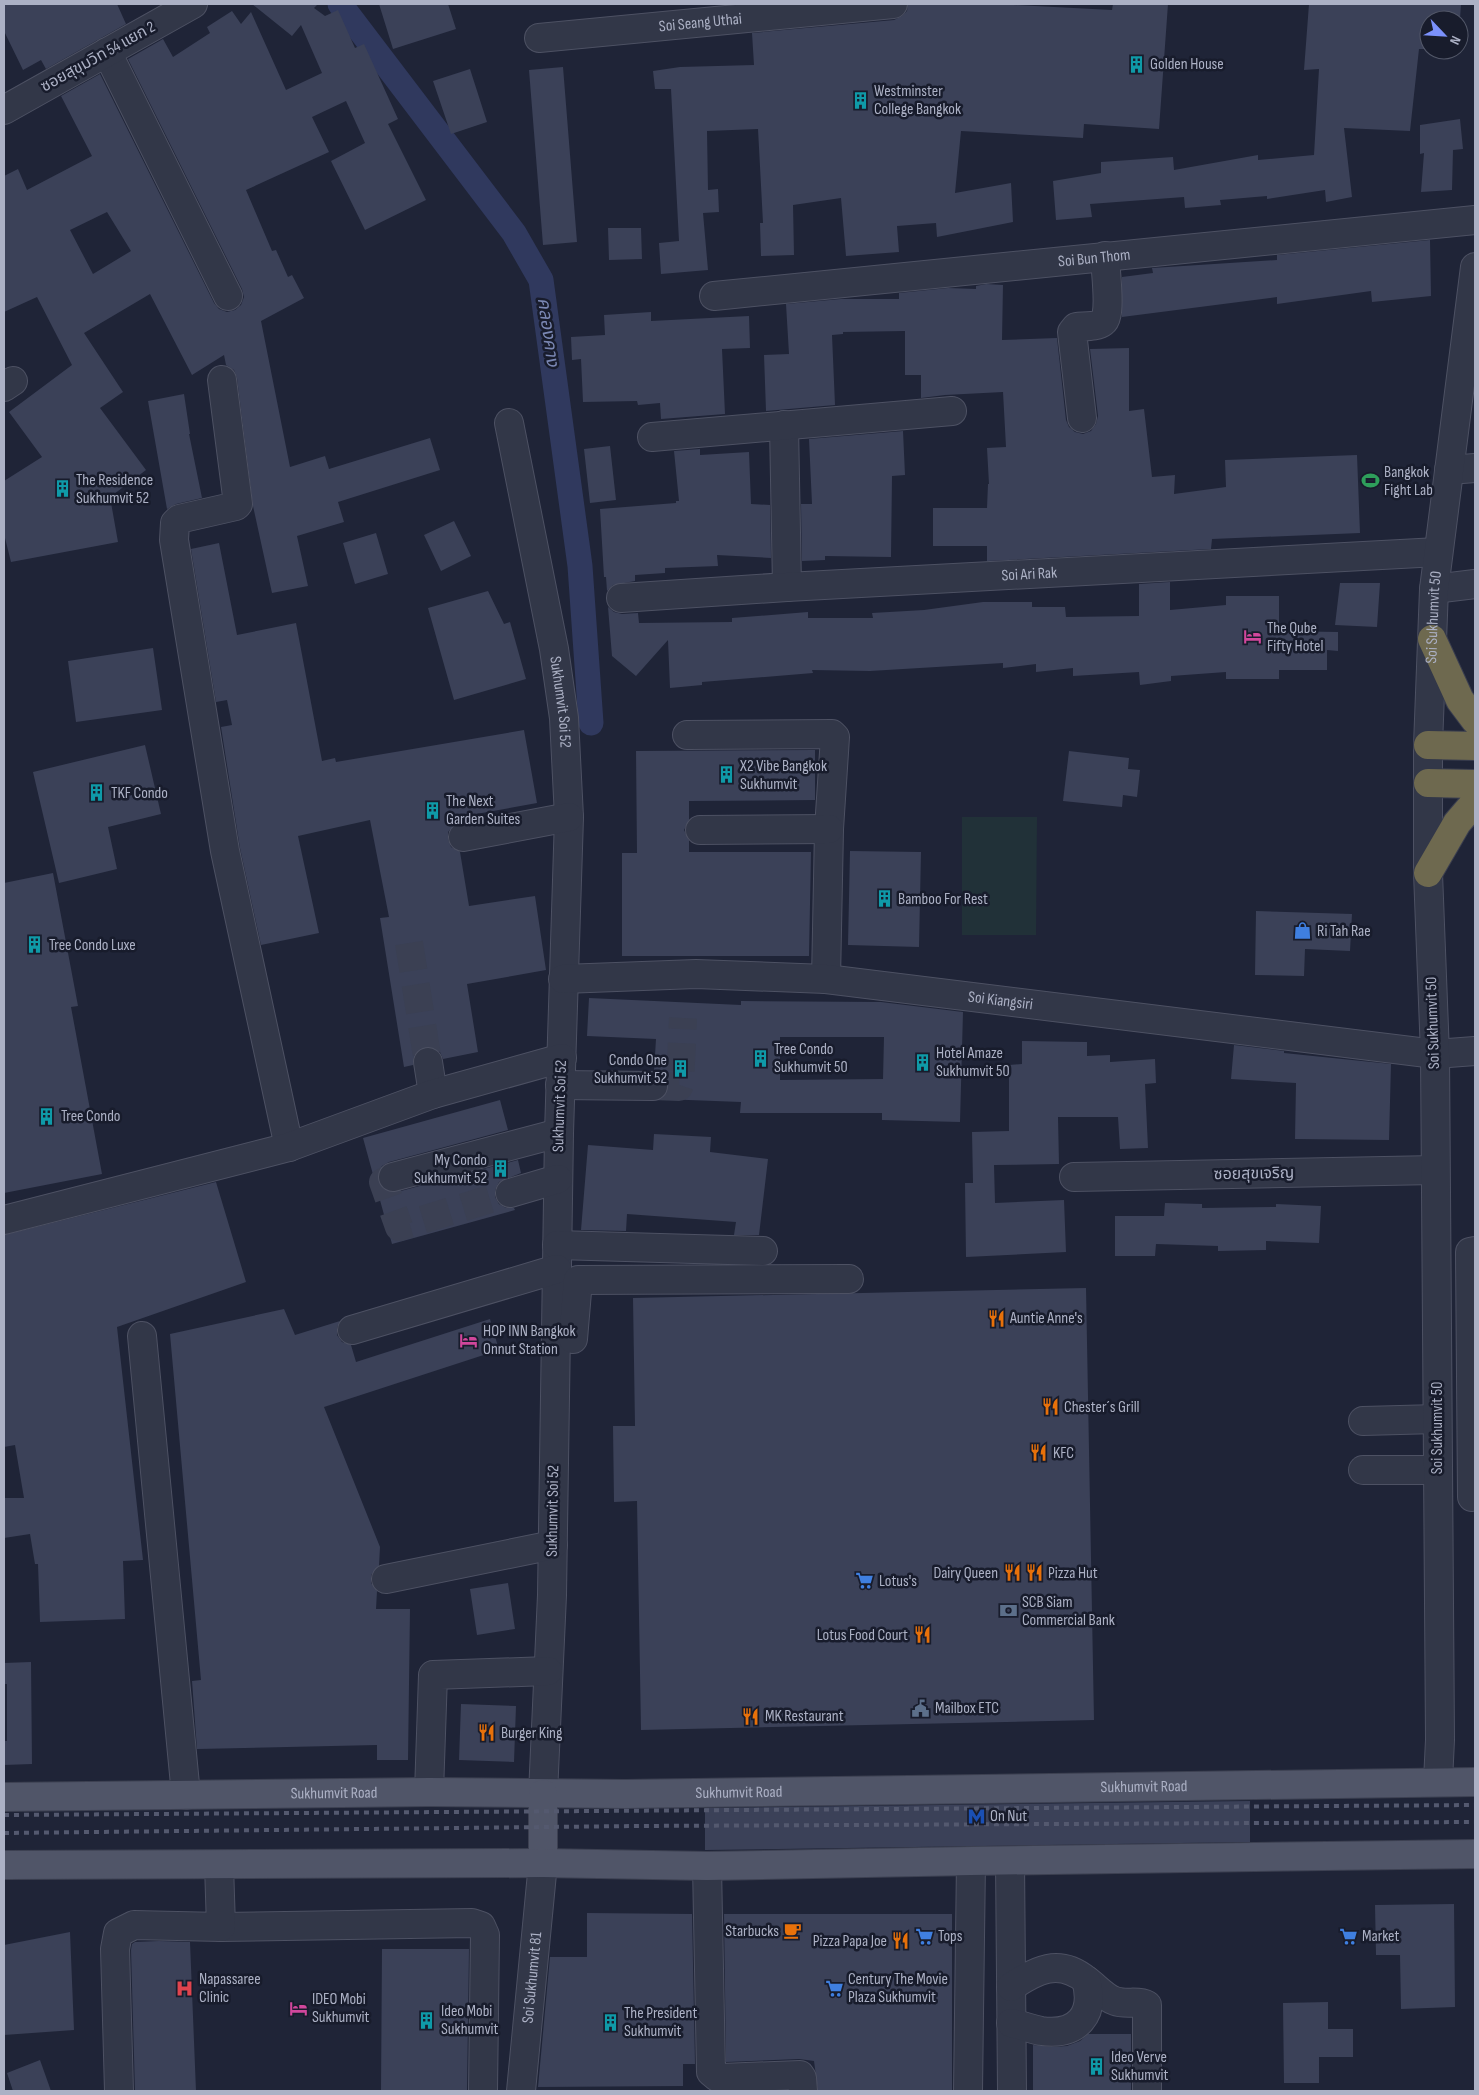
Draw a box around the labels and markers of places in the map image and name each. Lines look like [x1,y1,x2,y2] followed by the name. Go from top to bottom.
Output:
[1126,54,1146,74] building icon: Golden House
[1150,55,1224,74] place label: Golden House
[874,82,961,119] place label: Westminster College Bangkok
[850,90,870,110] building icon: Westminster College Bangkok
[1384,463,1433,500] place label: Bangkok Fight Lab
[76,471,153,508] place label: The Residence Sukhumvit 52
[1360,471,1380,491] sports icon: Bangkok Fight Lab
[52,479,72,499] building icon: The Residence Sukhumvit 52
[1267,619,1323,656] place label: The Qube Fifty Hotel
[1243,627,1263,647] hotel icon: The Qube Fifty Hotel
[739,757,827,794] place label: X2 Vibe Bangkok Sukhumvit
[716,765,736,785] building icon: X2 Vibe Bangkok Sukhumvit
[87,783,107,803] building icon: TKF Condo
[111,784,168,803] place label: TKF Condo
[446,792,521,829] place label: The Next Garden Suites
[422,800,442,820] building icon: The Next Garden Suites
[874,889,894,909] building icon: Bamboo For Rest
[898,890,988,909] place label: Bamboo For Rest
[1293,921,1313,941] shop icon: Ri Tah Rae
[1317,922,1371,941] place label: Ri Tah Rae
[25,935,45,955] building icon: Tree Condo Luxe
[49,936,136,955] place label: Tree Condo Luxe
[774,1040,848,1077] place label: Tree Condo Sukhumvit 50
[936,1044,1010,1081] place label: Hotel Amaze Sukhumvit 50
[750,1048,770,1068] building icon: Tree Condo Sukhumvit 50
[594,1051,667,1088] place label: Condo One Sukhumvit 52
[912,1052,932,1072] building icon: Hotel Amaze Sukhumvit 50
[671,1059,691,1079] building icon: Condo One Sukhumvit 52
[37,1106,57,1126] building icon: Tree Condo
[61,1107,120,1126] place label: Tree Condo
[414,1151,487,1188] place label: My Condo Sukhumvit 52
[491,1159,511,1179] building icon: My Condo Sukhumvit 52
[986,1308,1006,1328] restaurant icon: Auntie Anne's
[1009,1309,1083,1328] place label: Auntie Anne's
[483,1322,576,1359] place label: HOP INN Bangkok Onnut Station
[459,1330,479,1350] hotel icon: HOP INN Bangkok Onnut Station
[1040,1397,1060,1417] restaurant icon: Chester´s Grill
[1064,1398,1140,1417] place label: Chester´s Grill
[1029,1443,1049,1463] restaurant icon: KFC
[1053,1444,1074,1463] place label: KFC
[1002,1563,1022,1583] restaurant icon: Dairy Queen
[1024,1563,1044,1583] restaurant icon: Pizza Hut
[933,1564,998,1583] place label: Dairy Queen
[1048,1564,1098,1583] place label: Pizza Hut
[855,1571,875,1591] supermarket icon: Lotus's
[879,1572,917,1591] place label: Lotus's
[1022,1593,1115,1630] place label: SCB Siam Commercial Bank
[998,1601,1018,1621] bank icon: SCB Siam Commercial Bank
[912,1625,932,1645] restaurant icon: Lotus Food Court
[817,1626,908,1645] place label: Lotus Food Court
[911,1698,931,1718] public building icon: Mailbox ETC
[935,1699,999,1718] place label: Mailbox ETC
[741,1706,761,1726] restaurant icon: MK Restaurant
[765,1707,844,1726] place label: MK Restaurant
[477,1723,497,1743] restaurant icon: Burger King
[501,1724,562,1743] place label: Burger King
[966,1806,986,1826] metro station icon: On Nut
[990,1807,1027,1826] place label: On Nut
[783,1921,803,1941] cafe icon: Starbucks
[725,1922,779,1941] place label: Starbucks
[914,1926,934,1946] supermarket icon: Tops
[1338,1926,1358,1946] supermarket icon: Market
[938,1927,963,1946] place label: Tops
[1362,1927,1399,1946] place label: Market
[891,1931,911,1951] restaurant icon: Pizza Papa Joe
[813,1932,887,1951] place label: Pizza Papa Joe
[199,1970,261,2007] place label: Napassaree Clinic
[848,1970,948,2007] place label: Century The Movie Plaza Sukhumvit
[175,1978,195,1998] hospital icon: Napassaree Clinic
[824,1978,844,1998] supermarket icon: Century The Movie Plaza Sukhumvit
[312,1990,370,2027] place label: IDEO Mobi Sukhumvit
[288,1998,308,2018] hotel icon: IDEO Mobi Sukhumvit
[441,2002,499,2039] place label: Ideo Mobi Sukhumvit
[624,2004,697,2041] place label: The President Sukhumvit
[417,2010,437,2030] building icon: Ideo Mobi Sukhumvit
[600,2012,620,2032] building icon: The President Sukhumvit
[1111,2048,1169,2085] place label: Ideo Verve Sukhumvit
[1087,2056,1107,2076] building icon: Ideo Verve Sukhumvit

